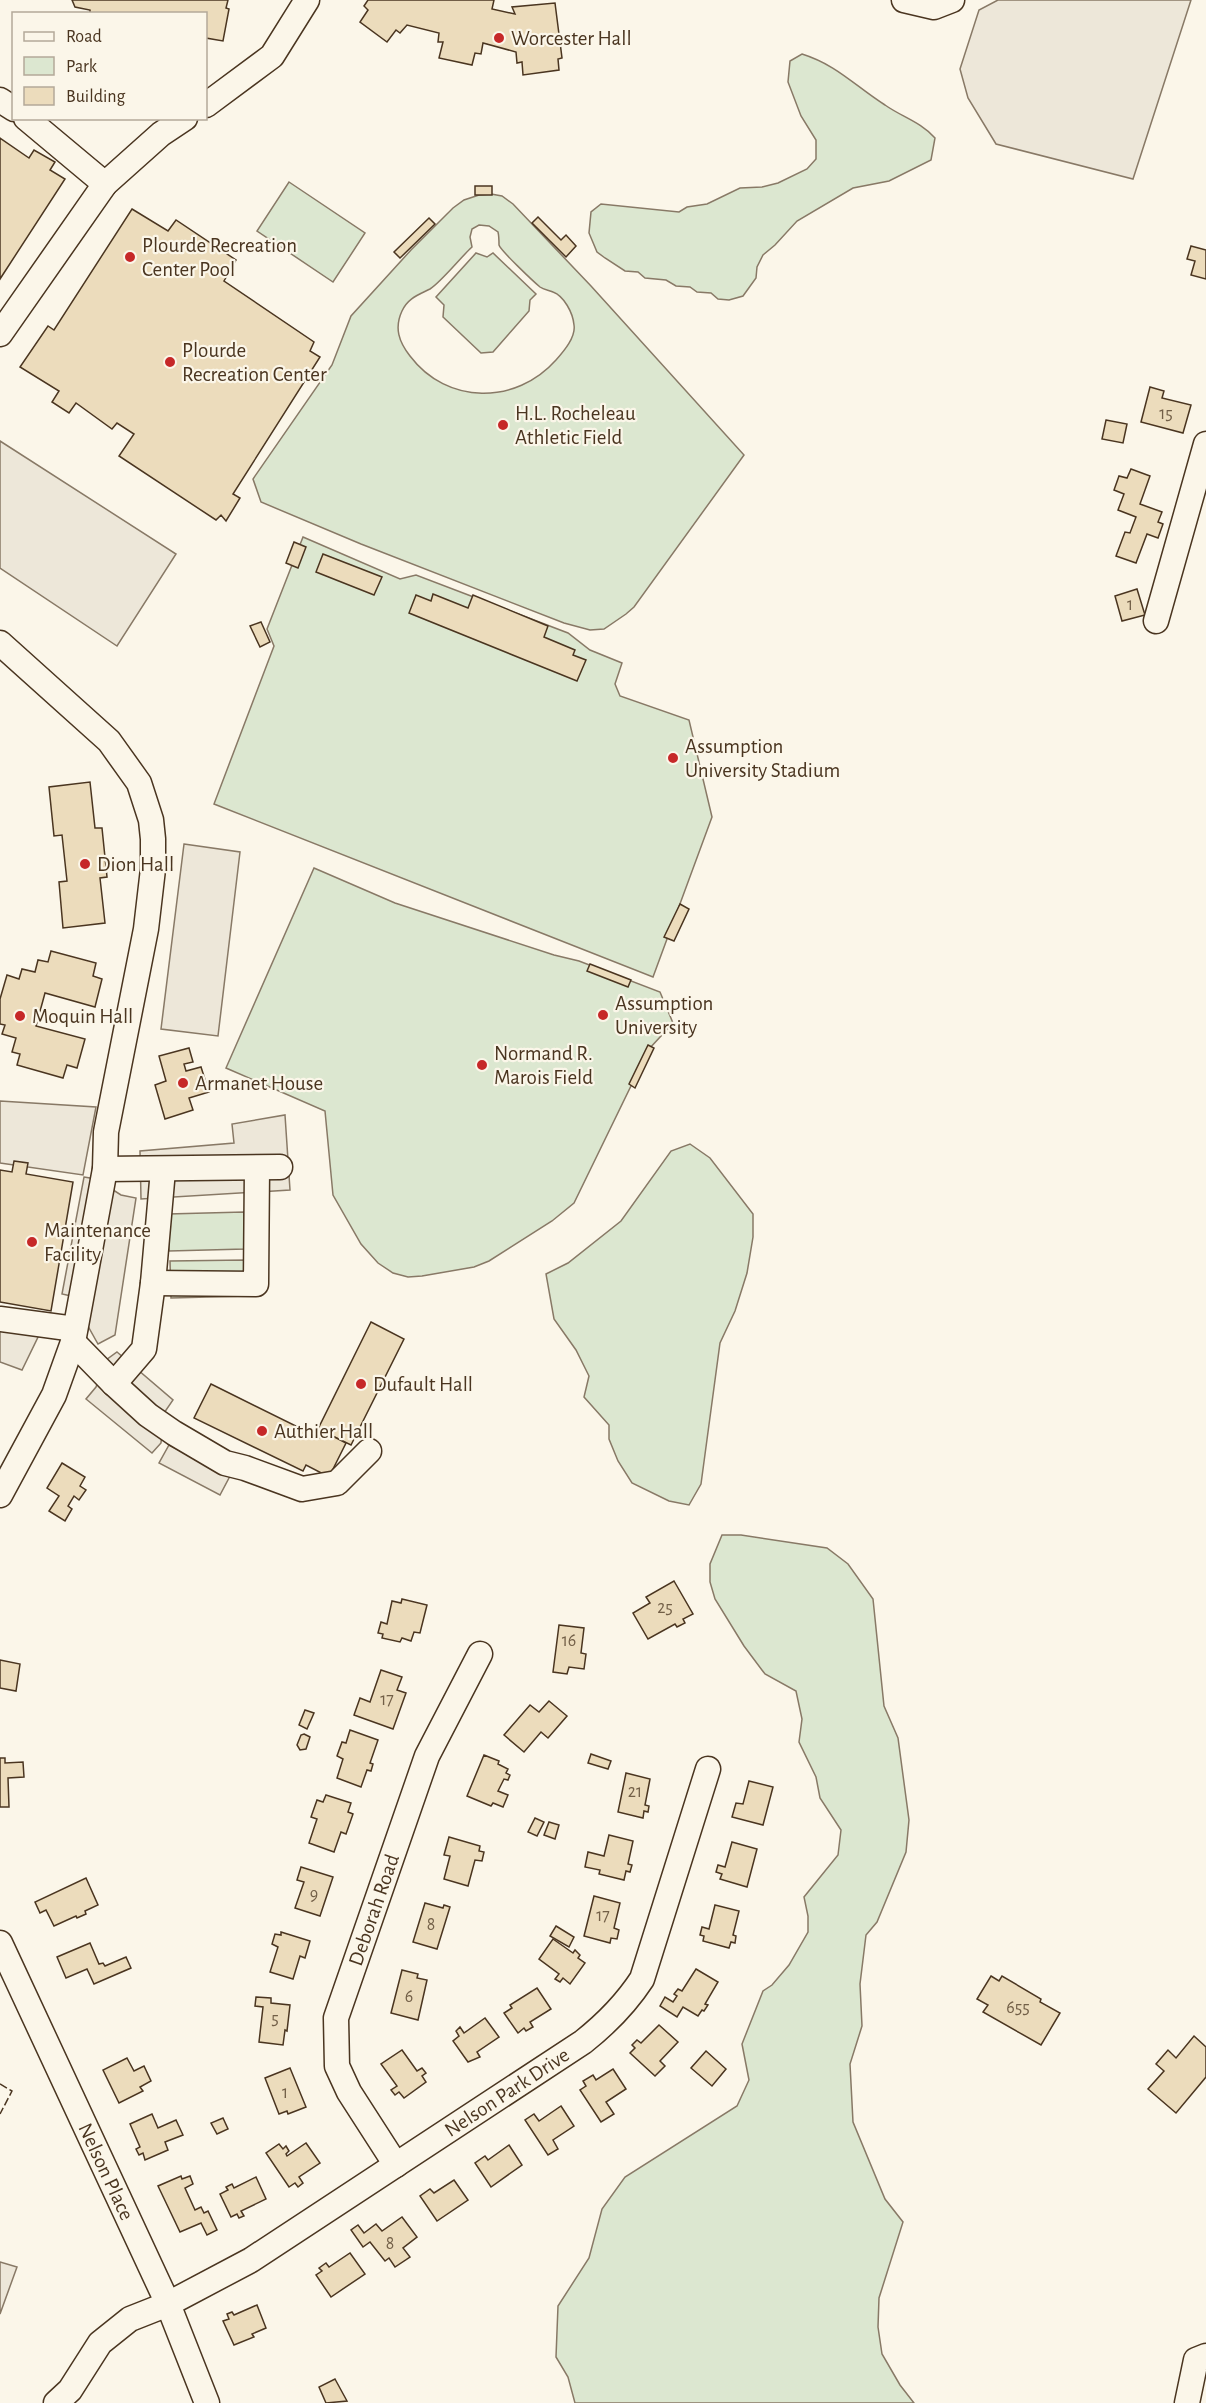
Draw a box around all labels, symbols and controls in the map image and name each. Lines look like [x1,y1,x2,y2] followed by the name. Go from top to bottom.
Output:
[12,12,207,120] legend
[66,28,102,46] text: Road
[511,28,632,49] place label: Worcester Hall
[492,31,506,45] marker: Worcester Hall
[66,58,98,76] text: Park
[66,88,126,106] text: Building
[142,235,297,280] place label: Plourde Recreation Center Pool
[123,250,137,264] marker: Plourde Recreation Center Pool
[182,340,327,385] place label: Plourde Recreation Center
[163,355,177,369] marker: Plourde Recreation Center
[515,403,636,448] place label: H.L. Rocheleau Athletic Field
[1159,405,1173,423] house number: 15
[496,418,510,432] marker: H.L. Rocheleau Athletic Field
[1127,596,1133,614] house number: 1
[685,736,840,781] place label: Assumption University Stadium
[666,751,680,765] marker: Assumption University Stadium
[97,854,174,875] place label: Dion Hall
[78,857,92,871] marker: Dion Hall
[615,993,713,1038] place label: Assumption University
[32,1006,133,1027] place label: Moquin Hall
[596,1008,610,1022] marker: Assumption University
[13,1009,27,1023] marker: Moquin Hall
[494,1043,593,1088] place label: Normand R. Marois Field
[475,1058,489,1072] marker: Normand R. Marois Field
[195,1073,323,1094] place label: Armanet House
[176,1076,190,1090] marker: Armanet House
[44,1220,151,1265] place label: Maintenance Facility
[25,1235,39,1249] marker: Maintenance Facility
[373,1374,473,1395] place label: Dufault Hall
[354,1377,368,1391] marker: Dufault Hall
[274,1421,373,1442] place label: Authier Hall
[255,1424,269,1438] marker: Authier Hall
[657,1599,673,1617] house number: 25
[562,1632,576,1650] house number: 16
[380,1691,394,1709] house number: 17
[628,1783,642,1801] house number: 21
[345,1851,403,1968] street label: Deborah Road
[310,1886,318,1904] house number: 9
[596,1907,610,1925] house number: 17
[427,1916,435,1934] house number: 8
[405,1988,413,2006] house number: 6
[1006,1999,1030,2017] house number: 655
[271,2010,279,2028] house number: 5
[441,2044,573,2141] street label: Nelson Park Drive
[282,2084,288,2102] house number: 1
[75,2120,138,2223] street label: Nelson Place
[386,2235,394,2253] house number: 8

